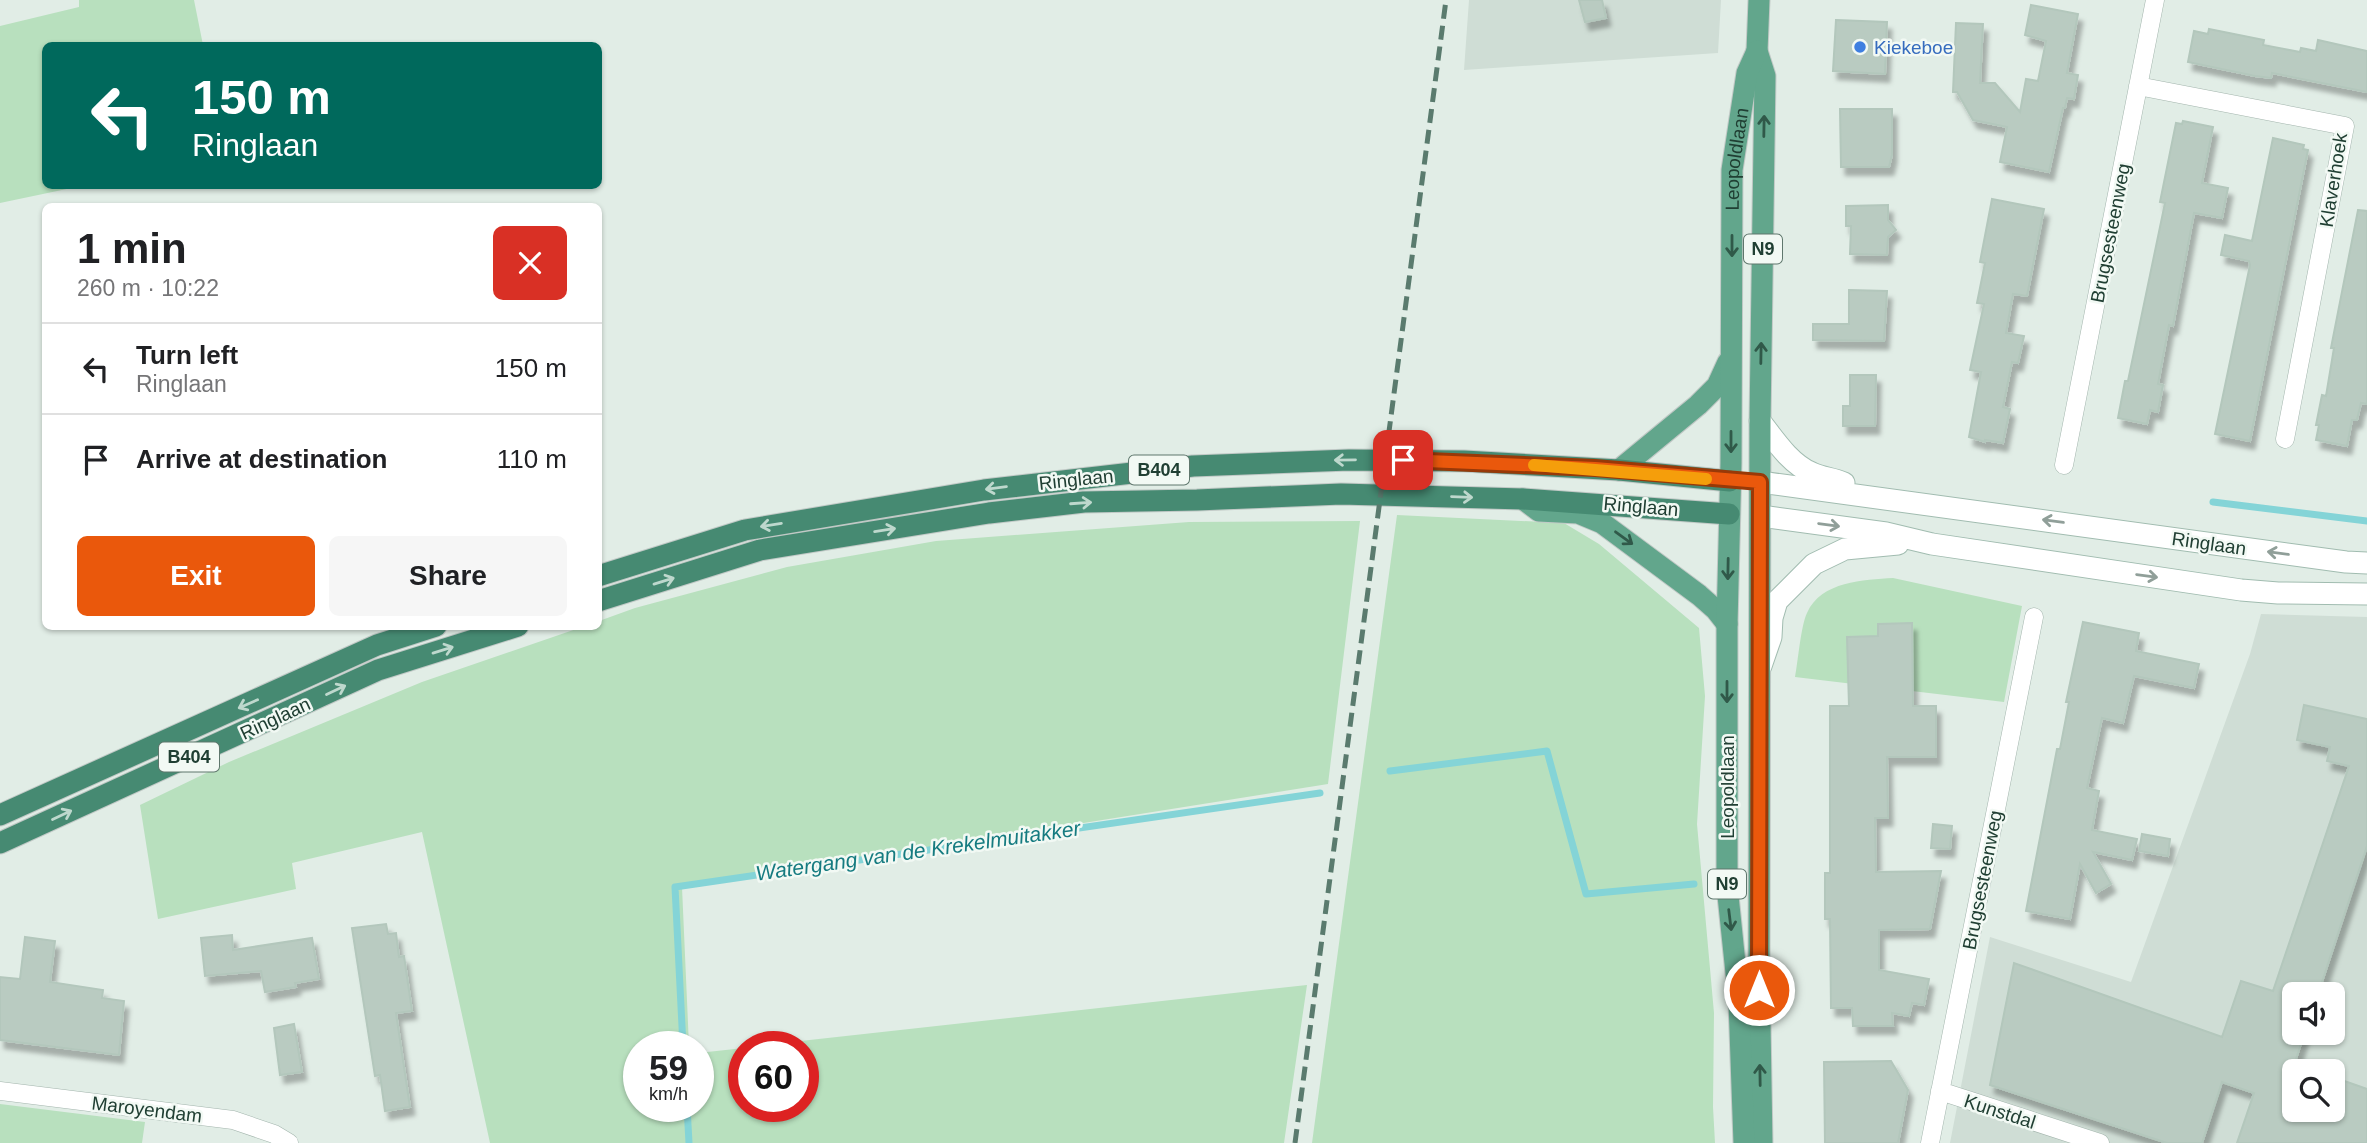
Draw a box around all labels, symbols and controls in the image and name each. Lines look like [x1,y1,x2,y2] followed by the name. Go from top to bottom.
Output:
[1874,37,1953,58] place label: Kiekeboe
[1852,39,1868,55] marker: Kiekeboe
[77,70,168,161] icon: left
[192,70,331,124] text: 150 m
[1722,106,1753,211] street label: Leopoldlaan
[1758,114,1771,137] one-way arrow
[192,127,318,163] text: Ringlaan
[2316,131,2351,229] street label: Klaverhoek
[2087,162,2134,305] street label: Brugsesteenweg
[77,225,187,272] text: 1 min
[493,226,567,300] button: close
[1725,234,1739,257] one-way arrow
[1744,234,1782,264] road number: N9
[77,275,219,301] text: 260 m · 10:22
[136,340,238,370] text: Turn left
[1754,342,1768,365] one-way arrow
[77,350,115,388] icon: left
[495,353,567,383] text: 150 m
[136,371,227,397] text: Ringlaan
[1373,430,1433,490] pin
[1724,430,1738,453] one-way arrow
[77,441,115,479] icon: arrive
[1384,441,1422,479] icon: arrive
[136,444,387,474] text: Arrive at destination
[497,444,567,474] text: 110 m
[1333,453,1356,467] one-way arrow
[1129,456,1189,484] road number: B404
[1038,465,1114,494] street label: Ringlaan
[985,482,1008,495] one-way arrow
[1450,490,1473,504] one-way arrow
[1603,493,1679,520] street label: Ringlaan
[1069,496,1091,509] one-way arrow
[2042,515,2064,528] one-way arrow
[761,519,783,532] one-way arrow
[1817,519,1840,532] one-way arrow
[873,523,896,536] one-way arrow
[2170,528,2248,559] street label: Ringlaan
[1615,531,1633,546] one-way arrow
[77,536,315,616] button: Exit
[329,536,567,616] button: Share
[2267,546,2290,559] one-way arrow
[1721,557,1735,580] one-way arrow
[2135,570,2158,583] one-way arrow
[652,573,674,586] one-way arrow
[432,643,454,655] one-way arrow
[1720,681,1734,704] one-way arrow
[325,683,346,696] one-way arrow
[237,693,314,744] street label: Ringlaan
[237,698,259,711] one-way arrow
[1717,735,1738,839] street label: Leopoldlaan
[159,742,219,772] road number: B404
[51,807,72,821] one-way arrow
[1959,809,2006,952] street label: Brugsesteenweg
[754,816,1083,885] water label: Watergang van de Krekelmuitakker
[1708,870,1746,898] road number: N9
[1724,908,1737,931] one-way arrow
[1722,953,1796,1027] position arrow
[2282,982,2345,1122] map controls
[2282,982,2345,1045] button: sound
[728,1031,819,1122] speed limit sign: 60
[649,1048,688,1087] text: 59
[2282,1059,2345,1122] button: search
[1753,1064,1767,1087] one-way arrow
[649,1084,688,1104] text: km/h
[1961,1090,2038,1133] street label: Kunstdal
[91,1092,203,1127] street label: Maroyendam

